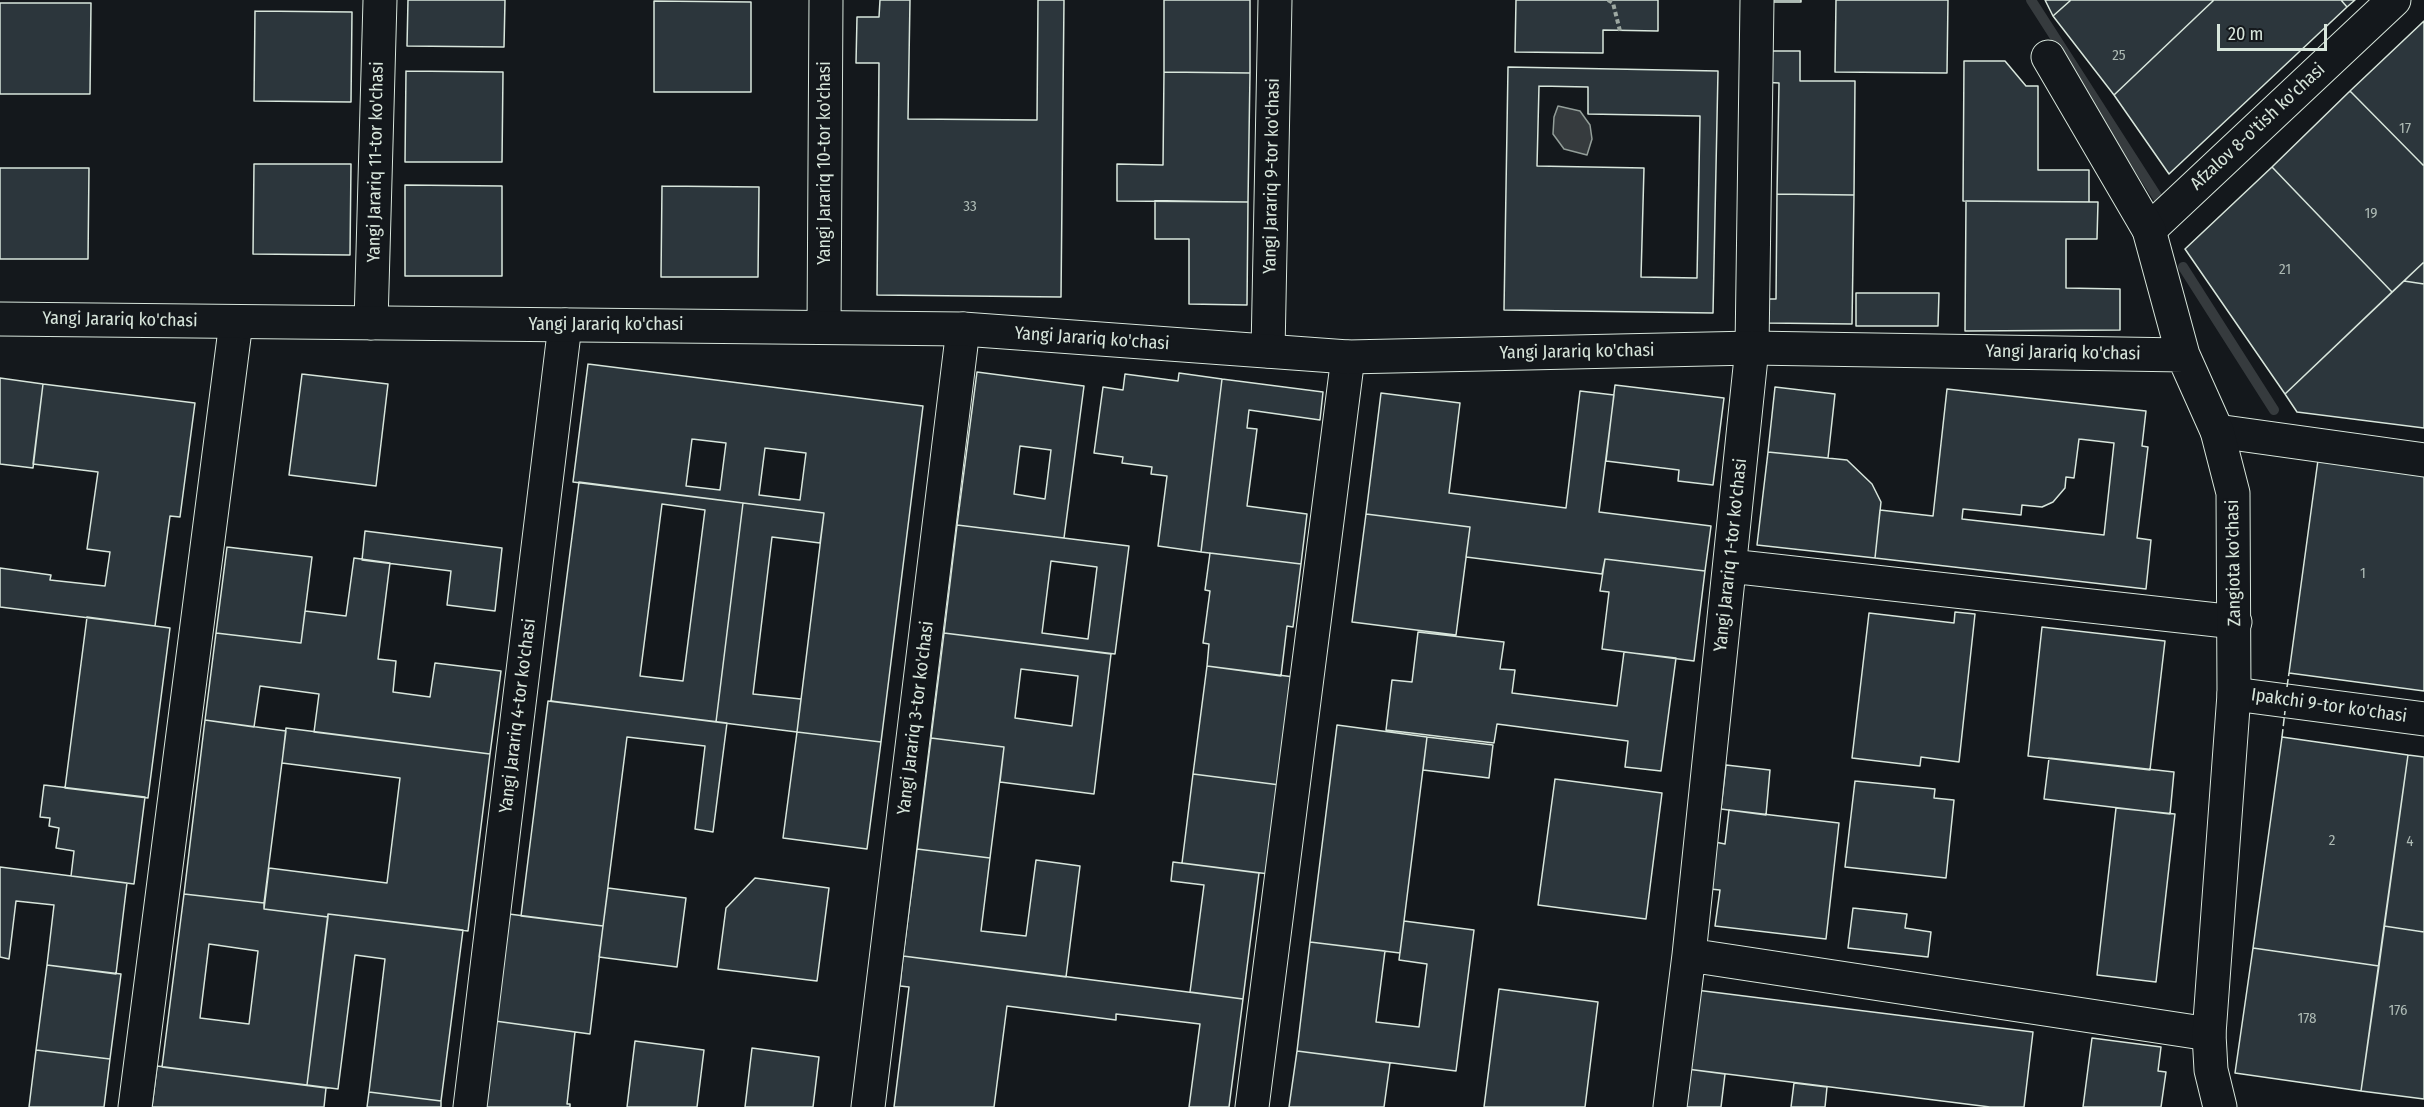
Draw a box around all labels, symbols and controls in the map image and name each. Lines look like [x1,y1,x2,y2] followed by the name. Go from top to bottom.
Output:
[2220,12,2330,50] scale bar
[2228,23,2263,45] text: 20 m
[2112,47,2126,65] house number: 25
[2186,59,2330,195] street label: Afzalov 8-o'tish ko'chasi
[363,61,389,263] street label: Yangi Jarariq 11-tor ko'chasi
[814,61,836,265] street label: Yangi Jarariq 10-tor ko'chasi
[1259,78,1285,274] street label: Yangi Jarariq 9-tor ko'chasi
[2399,120,2411,138] house number: 17
[963,198,977,216] house number: 33
[2364,205,2378,223] house number: 19
[2279,261,2291,279] house number: 21
[42,308,198,332] street label: Yangi Jarariq ko'chasi
[528,314,684,336] street label: Yangi Jarariq ko'chasi
[1014,323,1170,355] street label: Yangi Jarariq ko'chasi
[1499,340,1655,364] street label: Yangi Jarariq ko'chasi
[1985,341,2141,365] street label: Yangi Jarariq ko'chasi
[1710,457,1752,653] street label: Yangi Jarariq 1-tor ko'chasi
[2222,499,2246,627] street label: Zangiota ko'chasi
[2360,565,2366,583] house number: 1
[495,617,541,815] street label: Yangi Jarariq 4-tor ko'chasi
[893,620,939,816] street label: Yangi Jarariq 3-tor ko'chasi
[2250,684,2408,728] street label: Ipakchi 9-tor ko'chasi
[2329,832,2335,850] house number: 2
[2406,833,2414,851] house number: 4
[2388,1002,2408,1020] house number: 176
[2297,1010,2317,1028] house number: 178

